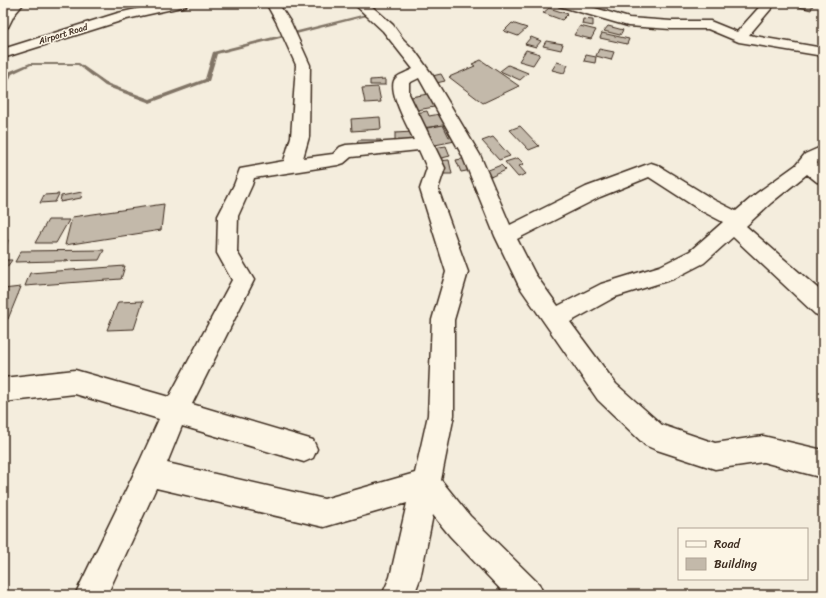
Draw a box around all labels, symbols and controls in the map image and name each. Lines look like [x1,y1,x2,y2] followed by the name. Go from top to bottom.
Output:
[36,19,91,49] street label: Airport Road
[678,528,808,580] legend
[714,533,741,555] text: Road
[714,553,757,575] text: Building

